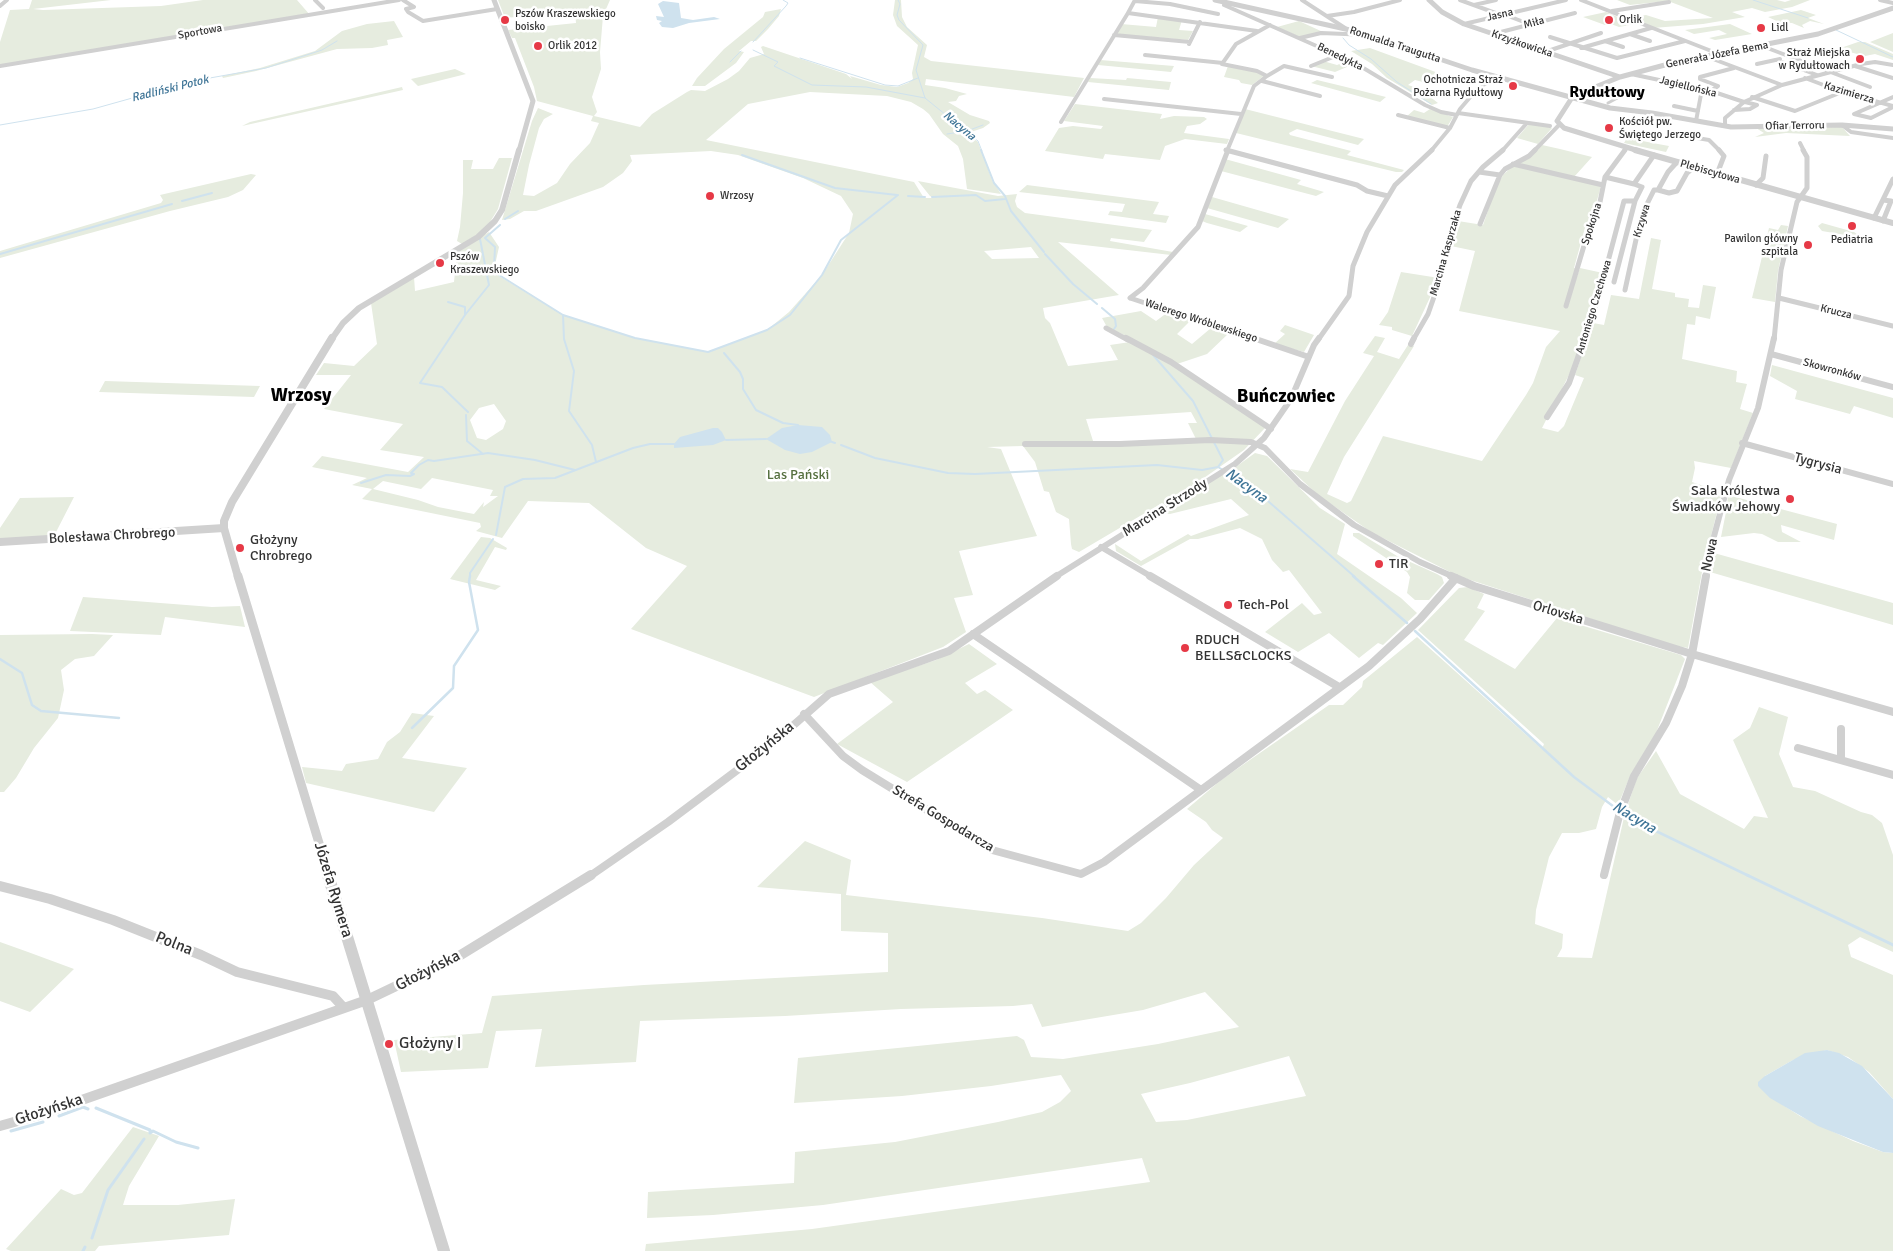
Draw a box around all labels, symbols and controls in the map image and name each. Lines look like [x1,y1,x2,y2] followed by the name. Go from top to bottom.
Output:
[1486,6,1514,24] street label: Jasna
[515,7,616,33] place label: Pszów Kraszewskiego boisko
[1619,13,1642,27] place label: Orlik
[499,14,511,26] marker: Pszów Kraszewskiego boisko
[1522,14,1546,32] street label: Miła
[1603,14,1615,26] marker: Orlik
[1771,21,1789,35] place label: Lidl
[177,22,223,42] street label: Sportowa
[1755,22,1767,34] marker: Lidl
[1348,24,1442,66] street label: Romualda Traugutta
[1490,27,1554,61] street label: Krzyżkowicka
[548,39,597,53] place label: Orlik 2012
[1665,39,1769,71] street label: Generała Józefa Bema
[532,40,544,52] marker: Orlik 2012
[1315,40,1365,74] street label: Benedykta
[1778,46,1850,72] place label: Straż Miejska w Rydułtowach
[1854,53,1866,65] marker: Straż Miejska w Rydułtowach
[130,72,210,106] water label: Radliński Potok
[1413,73,1503,99] place label: Ochotnicza Straż Pożarna Rydułtowy
[1658,74,1718,100] street label: Jagiellońska
[1822,79,1876,107] street label: Kazimierza
[1507,80,1519,92] marker: Ochotnicza Straż Pożarna Rydułtowy
[1569,83,1645,103] district label: Rydułtowy
[940,108,978,144] water label: Nacyna
[1619,115,1701,141] place label: Kościół pw. Świętego Jerzego
[1765,119,1825,133] street label: Ofiar Terroru
[1603,122,1615,134] marker: Kościół pw. Świętego Jerzego
[1679,157,1741,187] street label: Plebiscytowa
[720,189,754,203] place label: Wrzosy
[704,190,716,202] marker: Wrzosy
[1579,201,1605,247] street label: Spokojna
[1631,203,1653,239] street label: Krzywa
[1427,208,1465,298] street label: Marcina Kasprzaka
[1846,220,1858,232] marker: Pediatria
[1724,232,1798,258] place label: Pawilon główny szpitala
[1831,233,1873,247] place label: Pediatria
[1802,239,1814,251] marker: Pawilon główny szpitala
[450,250,519,276] place label: Pszów Kraszewskiego
[434,257,446,269] marker: Pszów Kraszewskiego
[1573,258,1615,356] street label: Antoniego Czechowa
[1143,297,1259,345] street label: Walerego Wróblewskiego
[1819,302,1853,322] street label: Krucza
[1802,356,1862,384] street label: Skowronków
[271,385,331,407] district label: Wrzosy
[1237,386,1335,408] district label: Buńczowiec
[1792,450,1844,478] street label: Tygrysia
[1221,465,1271,507] water label: Nacyna
[767,467,829,483] park label: Las Pański
[1119,475,1211,541] street label: Marcina Strzody
[1672,483,1780,516] place label: Sala Królestwa Świadków Jehowy
[1784,493,1796,505] marker: Sala Królestwa Świadków Jehowy
[48,524,176,548] street label: Bolesława Chrobrego
[250,532,312,564] place label: Głożyny Chrobrego
[1698,537,1722,573] street label: Nowa
[234,542,246,554] marker: Głożyny Chrobrego
[1389,556,1408,572] place label: TIR
[1373,558,1385,570] marker: TIR
[1238,597,1289,613] place label: Tech-Pol
[1531,597,1585,629] street label: Orlovska
[1222,599,1234,611] marker: Tech-Pol
[1195,632,1291,664] place label: RDUCH BELLS&CLOCKS
[1179,642,1191,654] marker: RDUCH BELLS&CLOCKS
[732,717,798,777] street label: Głożyńska
[889,782,997,856] street label: Strefa Gospodarcza
[1609,798,1659,838] water label: Nacyna
[309,840,357,940] street label: Józefa Rymera
[153,928,195,960] street label: Polna
[392,947,464,995] street label: Głożyńska
[399,1034,461,1054] place label: Głożyny I
[383,1038,395,1050] marker: Głożyny I
[13,1090,85,1130] street label: Głożyńska

